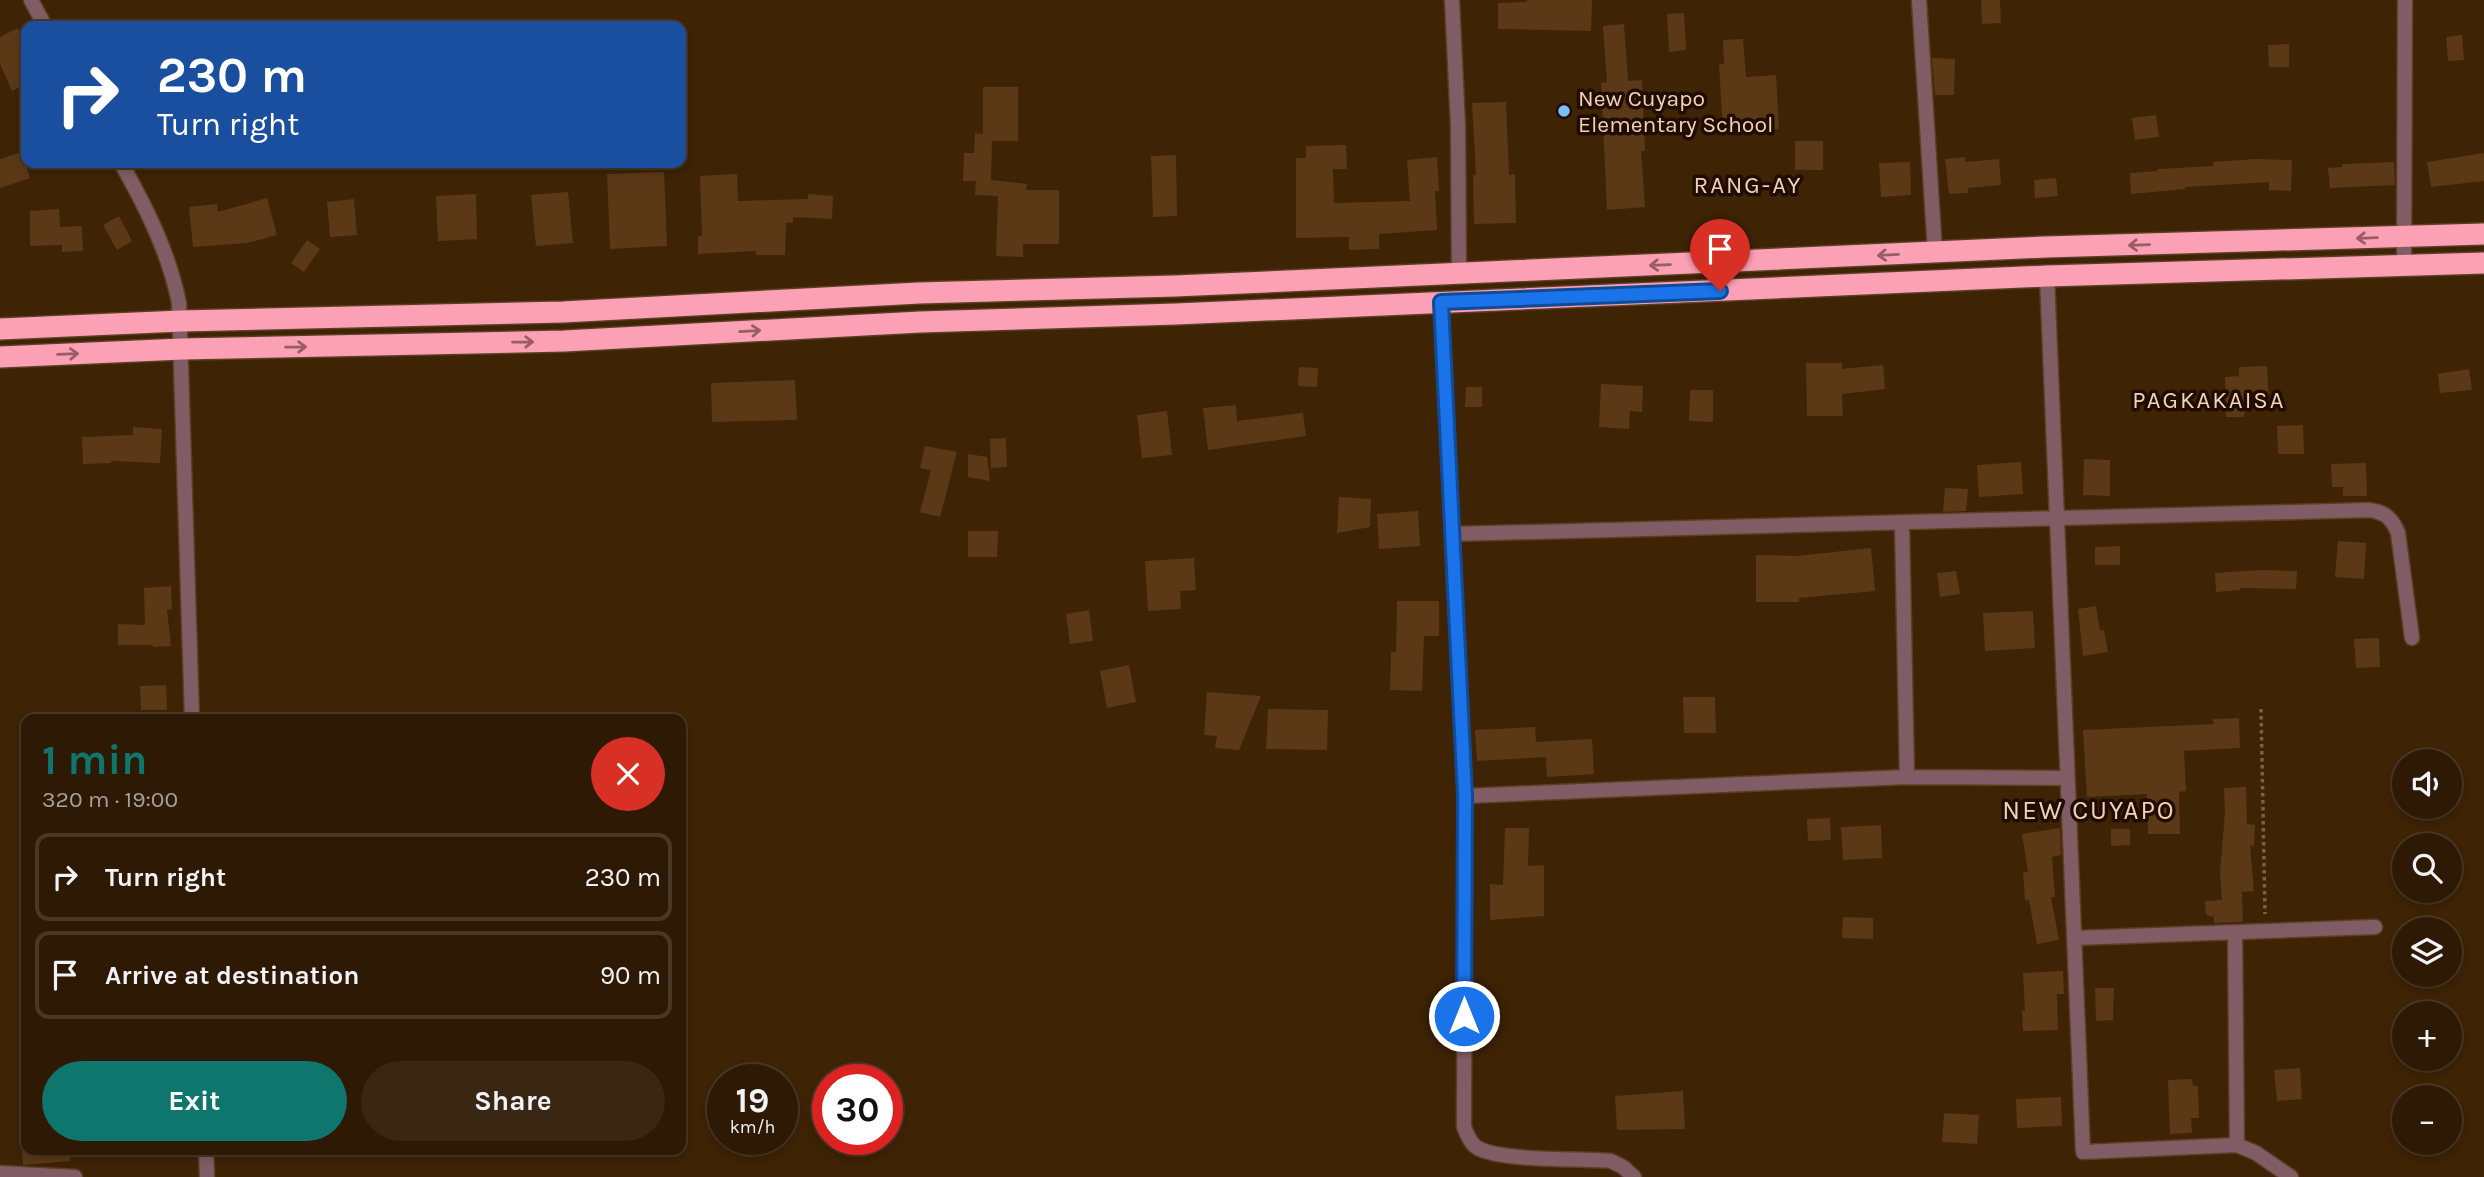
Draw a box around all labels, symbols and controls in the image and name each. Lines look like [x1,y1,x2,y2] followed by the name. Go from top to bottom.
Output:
[157,47,307,104] text: 230 m
[42,49,133,140] icon: right
[1578,85,1773,138] place label: New Cuyapo Elementary School
[1556,103,1572,119] marker: New Cuyapo Elementary School
[157,106,299,143] text: Turn right
[1693,171,1803,199] district label: RANG-AY
[1690,219,1750,291] pin
[1701,230,1739,268] icon: arrive
[2356,232,2379,245] one-way arrow
[2128,238,2151,251] one-way arrow
[1877,249,1899,262] one-way arrow
[1649,258,1672,271] one-way arrow
[738,324,761,337] one-way arrow
[511,335,534,349] one-way arrow
[284,340,307,354] one-way arrow
[56,348,79,361] one-way arrow
[2132,386,2286,414] district label: PAGKAKAISA
[42,735,147,785] text: 1 min
[591,737,665,811] button: close
[2392,749,2462,1155] map controls
[2392,749,2462,819] button: sound
[42,786,178,813] text: 320 m · 19:00
[2002,795,2176,826] district label: NEW CUYAPO
[2392,833,2462,903] button: search
[46,858,84,896] icon: right
[105,862,226,893] text: Turn right
[585,862,661,893] text: 230 m
[2392,917,2462,987] button: layers
[46,956,84,994] icon: arrive
[105,960,359,991] text: Arrive at destination
[600,960,661,991] text: 90 m
[1427,979,1501,1053] position arrow
[2392,1001,2462,1071] button: +
[42,1061,347,1141] button: Exit
[361,1061,665,1141] button: Share
[812,1064,903,1155] speed limit sign: 30
[736,1080,769,1121] text: 19
[2392,1085,2462,1155] button: −
[730,1116,775,1138] text: km/h

